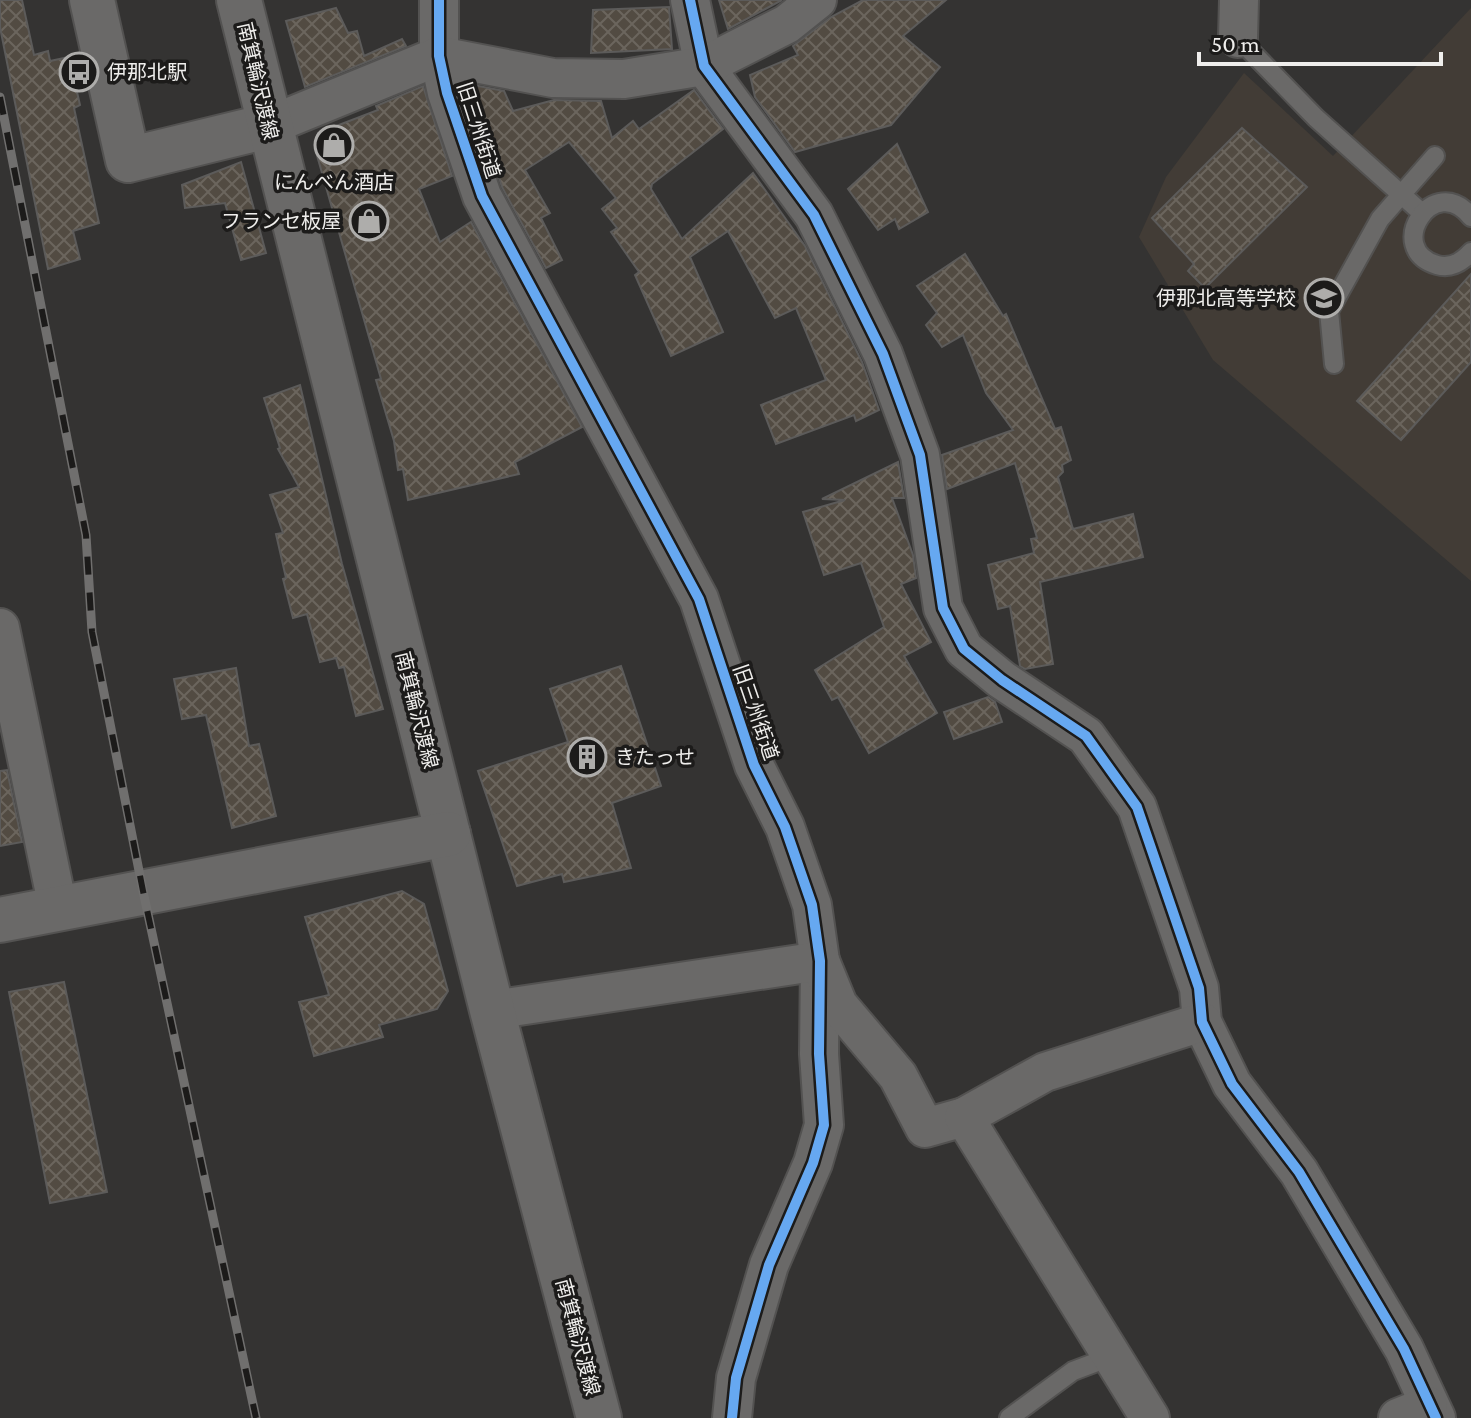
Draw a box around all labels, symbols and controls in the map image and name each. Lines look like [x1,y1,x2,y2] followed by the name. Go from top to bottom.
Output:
[1199,16,1441,66] scale bar
[234,20,282,142] street label: 南箕輪沢渡線
[1211,30,1260,57] text: 50 m
[58,51,100,93] bus stop icon: 伊那北駅
[107,61,187,83] place label: 伊那北駅
[453,79,505,181] street label: 旧三州街道
[313,124,355,166] shop icon: にんべん酒店
[274,171,394,193] place label: にんべん酒店
[348,200,390,242] shop icon: フランセ板屋
[221,210,341,232] place label: フランセ板屋
[1303,277,1345,319] school or university icon: 伊那北高等学校
[1156,287,1296,309] place label: 伊那北高等学校
[392,649,442,771] street label: 南箕輪沢渡線
[729,661,783,763] street label: 旧三州街道
[566,736,608,778] building icon: きたっせ
[615,746,695,768] place label: きたっせ
[552,1276,604,1398] street label: 南箕輪沢渡線

